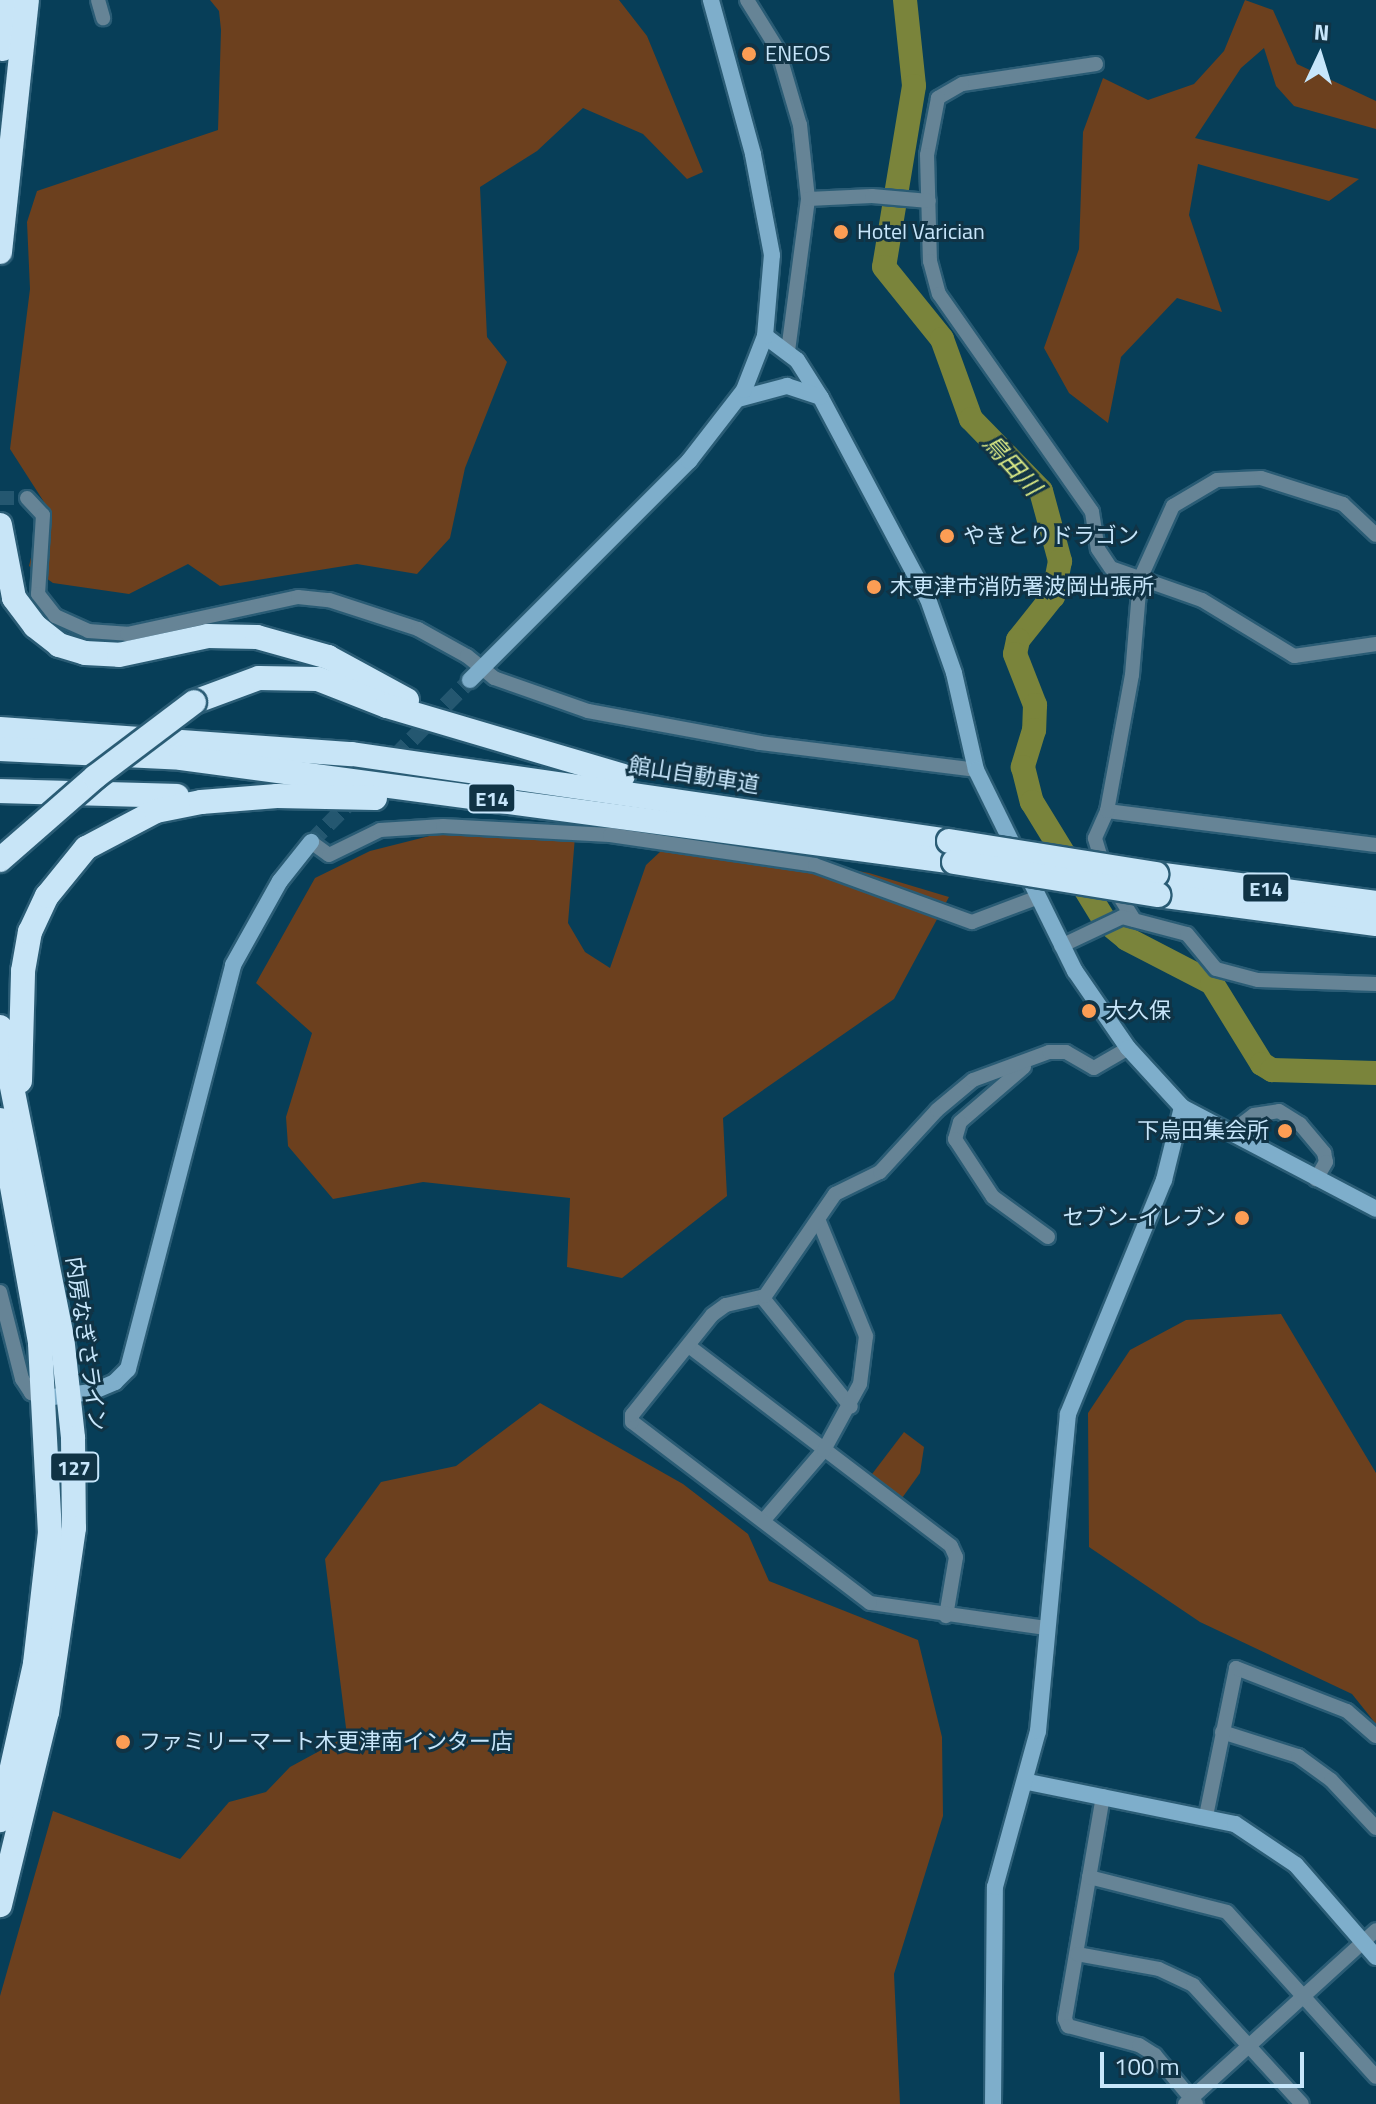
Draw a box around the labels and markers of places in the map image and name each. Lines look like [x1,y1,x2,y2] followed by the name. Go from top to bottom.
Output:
[765,41,830,67] place label: ENEOS
[740,45,758,63] marker: ENEOS
[857,219,985,245] place label: Hotel Varician
[832,223,850,241] marker: Hotel Varician
[963,523,1139,549] place label: やきとりドラゴン
[938,527,956,545] marker: やきとりドラゴン
[890,574,1154,600] place label: 木更津市消防署波岡出張所
[865,578,883,596] marker: 木更津市消防署波岡出張所
[1105,998,1171,1024] place label: 大久保
[1080,1002,1098,1020] marker: 大久保
[1137,1118,1269,1144] place label: 下烏田集会所
[1276,1122,1294,1140] marker: 下烏田集会所
[1062,1205,1226,1231] place label: セブン-イレブン
[1233,1209,1251,1227] marker: セブン-イレブン
[139,1729,513,1755] place label: ファミリーマート木更津南インター店
[114,1733,132,1751] marker: ファミリーマート木更津南インター店

